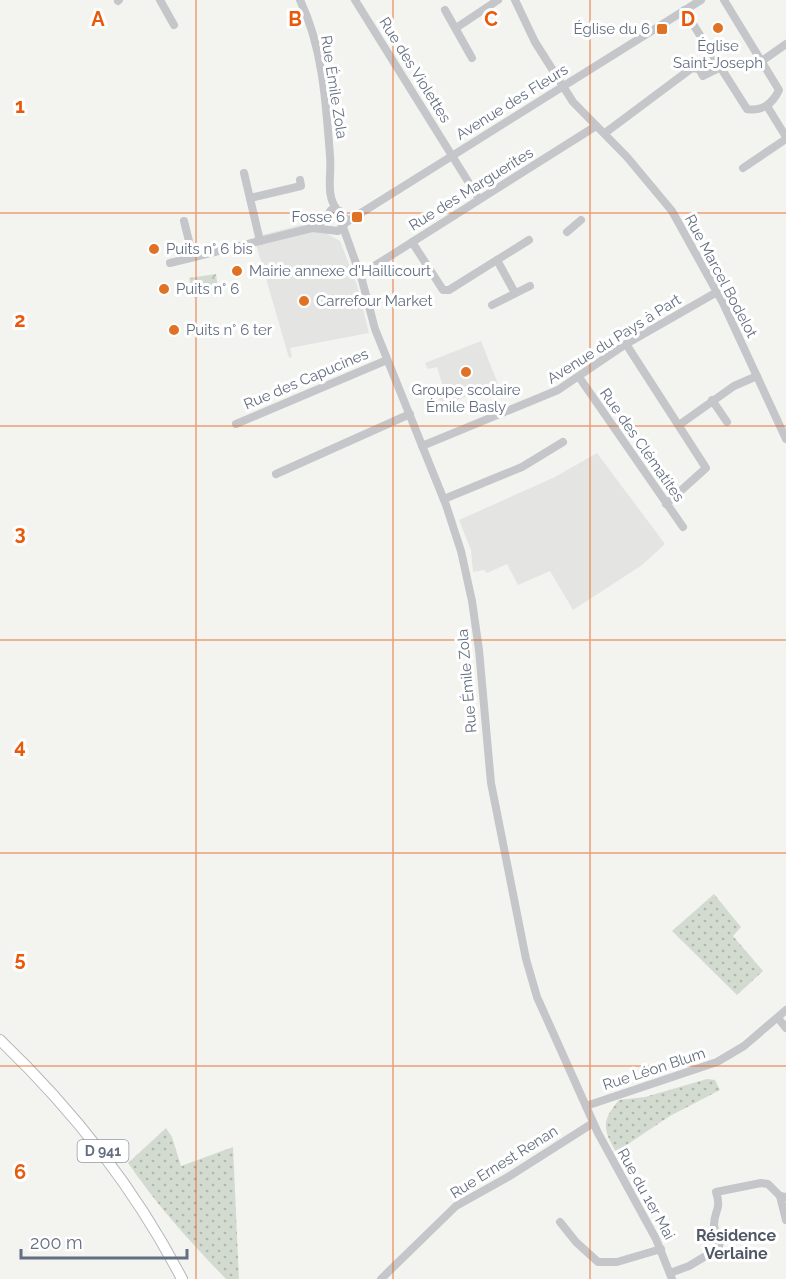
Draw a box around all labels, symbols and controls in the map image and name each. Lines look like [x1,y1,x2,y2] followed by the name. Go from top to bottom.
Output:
[91,7,105,31] text: A
[288,7,302,31] text: B
[484,7,498,31] text: C
[681,7,695,31] text: D
[375,14,455,126] street label: Rue des Violettes
[573,20,650,38] place label: Église du 6
[711,21,725,35] marker: Église Saint-Joseph
[655,22,669,36] marker: Église du 6
[317,34,351,140] street label: Rue Émile Zola
[673,37,763,72] place label: Église Saint-Joseph
[453,60,571,144] street label: Avenue des Fleurs
[15,94,25,118] text: 1
[406,143,536,235] street label: Rue des Marguerites
[292,208,345,226] place label: Fosse 6
[350,210,364,224] marker: Fosse 6
[681,211,761,341] street label: Rue Marcel Bodelot
[166,240,253,258] place label: Puits n° 6 bis
[147,242,161,256] marker: Puits n° 6 bis
[249,262,431,280] place label: Mairie annexe d'Haillicourt
[230,264,244,278] marker: Mairie annexe d'Haillicourt
[176,280,239,298] place label: Puits n° 6
[157,282,171,296] marker: Puits n° 6
[544,290,684,388] street label: Avenue du Pays à Part
[316,292,433,310] place label: Carrefour Market
[297,294,311,308] marker: Carrefour Market
[14,308,26,332] text: 2
[186,321,273,339] place label: Puits n° 6 ter
[167,323,181,337] marker: Puits n° 6 ter
[241,345,371,413] street label: Rue des Capucines
[459,365,473,379] marker: Groupe scolaire Émile Basly
[411,381,521,416] place label: Groupe scolaire Émile Basly
[596,385,688,505] street label: Rue des Clématites
[14,521,26,545] text: 3
[453,628,481,734] street label: Rue Émile Zola
[14,734,26,758] text: 4
[14,947,26,971] text: 5
[600,1044,708,1094] street label: Rue Léon Blum
[447,1122,561,1202] street label: Rue Ernest Renan
[78,1140,128,1162] road number: D 941
[613,1145,679,1243] street label: Rue du 1er Mai
[14,1160,26,1184] text: 6
[21,1222,188,1260] scale bar
[696,1226,776,1263] district label: Résidence Verlaine
[30,1232,83,1253] text: 200 m

